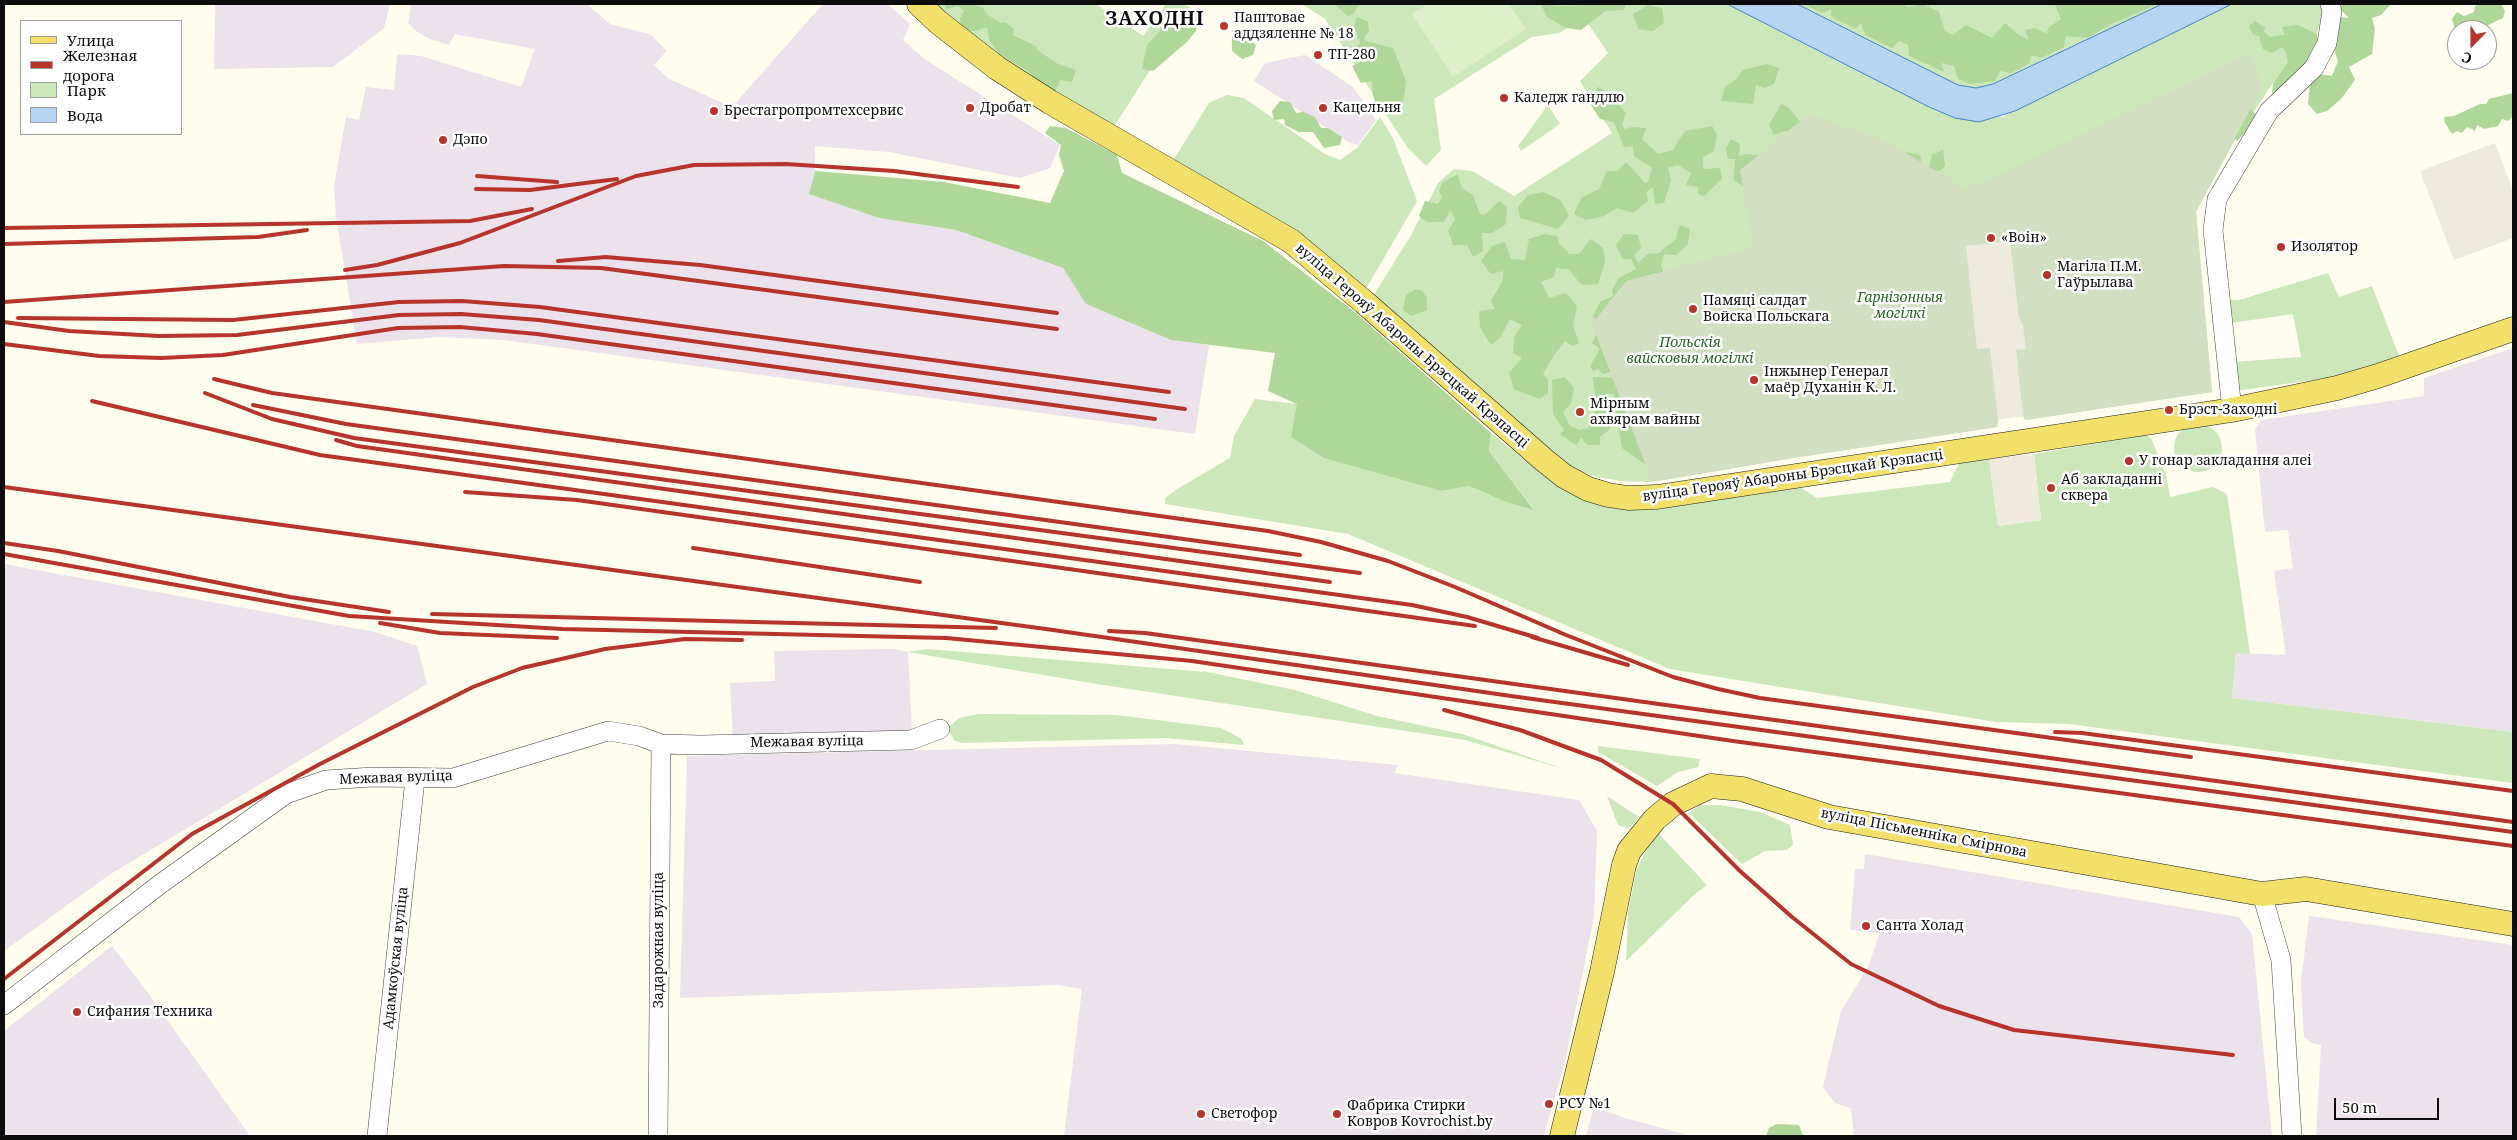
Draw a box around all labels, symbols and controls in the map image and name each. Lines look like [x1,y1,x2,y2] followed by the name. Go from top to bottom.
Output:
[1105,9,1205,31] district label: ЗАХОДНІ
[1234,10,1354,42] place label: Паштовае аддзяленне № 18
[20,20,182,135] legend
[1218,20,1230,32] marker: Паштовае аддзяленне № 18
[2447,20,2497,70] north arrow
[67,30,115,50] text: Улица
[63,45,137,85] text: Железная дорога
[1328,47,1376,63] place label: ТП-280
[2459,48,2474,69] text: С
[1312,49,1324,61] marker: ТП-280
[67,80,106,100] text: Парк
[1514,90,1624,106] place label: Каледж гандлю
[1498,92,1510,104] marker: Каледж гандлю
[980,100,1031,116] place label: Дробат
[1333,100,1401,116] place label: Кацельня
[964,102,976,114] marker: Дробат
[1317,102,1329,114] marker: Кацельня
[724,103,903,119] place label: Брестагропромтехсервис
[67,105,103,125] text: Вода
[708,105,720,117] marker: Брестагропромтехсервис
[453,132,488,148] place label: Дэпо
[437,134,449,146] marker: Дэпо
[2001,230,2047,246] place label: «Воін»
[1985,232,1997,244] marker: «Воін»
[2291,239,2358,255] place label: Изолятор
[1292,240,1532,452] street label: вуліца Герояў Абароны Брэсцкай Крэпасці
[2275,241,2287,253] marker: Изолятор
[2057,259,2141,292] place label: Магіла П.М. Гаўрылава
[2041,269,2053,281] marker: Магіла П.М. Гаўрылава
[1857,290,1943,322] park label: Гарнізонныя могілкі
[1703,293,1830,326] place label: Памяці салдат Войска Польскага
[1687,303,1699,315] marker: Памяці салдат Войска Польскага
[1627,335,1753,368] park label: Польскія вайсковыя могілкі
[1764,364,1896,397] place label: Інжынер Генерал маёр Духанін К. Л.
[1748,374,1760,386] marker: Інжынер Генерал маёр Духанін К. Л.
[1590,396,1700,428] place label: Мірным ахвярам вайны
[2179,402,2278,418] place label: Брэст-Заходні
[2163,404,2175,416] marker: Брэст-Заходні
[1574,406,1586,418] marker: Мірным ахвярам вайны
[1642,447,1944,505] street label: вуліца Герояў Абароны Брэсцкай Крэпасці
[2139,453,2312,469] place label: У гонар закладання алеі
[2123,455,2135,467] marker: У гонар закладання алеі
[2061,472,2162,504] place label: Аб закладанні сквера
[2045,482,2057,494] marker: Аб закладанні сквера
[750,733,864,751] street label: Межавая вуліца
[339,768,453,788] street label: Межавая вуліца
[1819,805,2029,861] street label: вуліца Пісьменніка Смірнова
[651,872,667,1008] street label: Задарожная вуліца
[380,886,412,1030] street label: Адамкоўская вуліца
[1876,918,1964,934] place label: Санта Холад
[1860,920,1872,932] marker: Санта Холад
[87,1004,213,1020] place label: Сифания Техника
[71,1006,83,1018] marker: Сифания Техника
[2337,1088,2442,1120] scale bar
[1559,1096,1611,1112] place label: РСУ №1
[2342,1097,2377,1117] text: 50 m
[1347,1098,1493,1130] place label: Фабрика Стирки Ковров Kovrochist.by
[1543,1098,1555,1110] marker: РСУ №1
[1211,1106,1277,1122] place label: Светофор
[1195,1108,1207,1120] marker: Светофор
[1331,1108,1343,1120] marker: Фабрика Стирки Ковров Kovrochist.by

